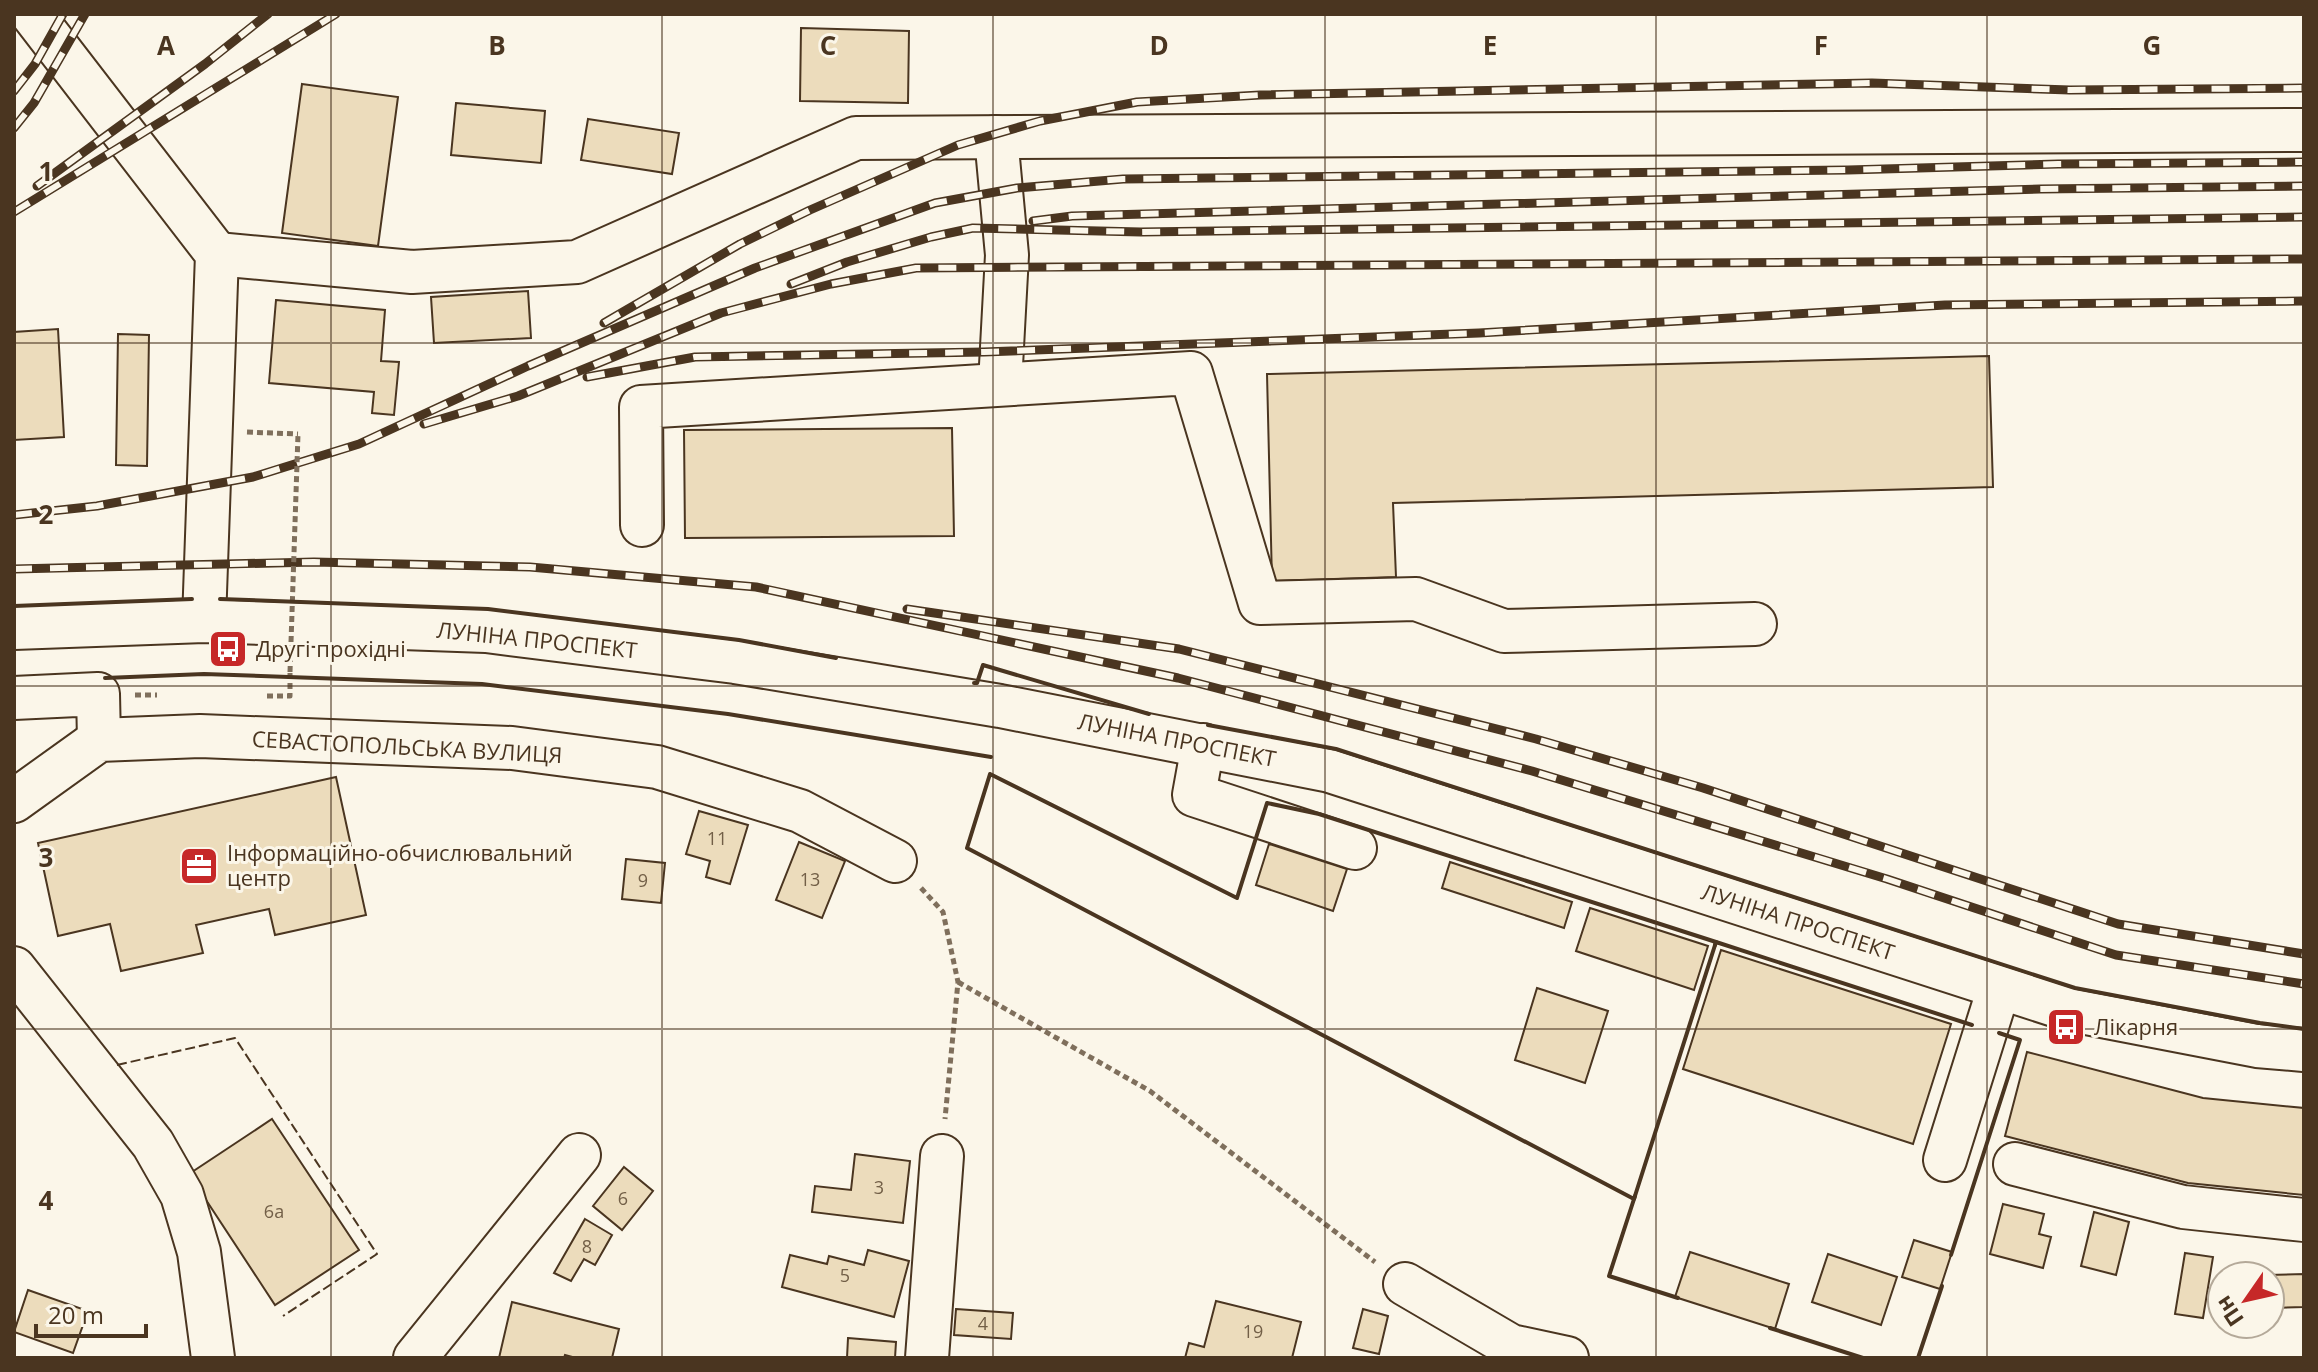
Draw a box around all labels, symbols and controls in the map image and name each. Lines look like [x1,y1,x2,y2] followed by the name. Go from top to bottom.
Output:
[157,27,175,63] text: A
[488,27,506,63] text: B
[820,27,836,63] text: C
[1149,27,1169,63] text: D
[1483,27,1497,63] text: E
[1814,27,1828,63] text: F
[2143,27,2161,63] text: G
[39,153,53,189] text: 1
[39,496,54,532] text: 2
[435,614,639,664] street label: ЛУНІНА ПРОСПЕКТ
[207,628,249,670] bus stop icon: Другі прохідні
[256,633,406,663] place label: Другі прохідні
[1076,705,1279,773] street label: ЛУНІНА ПРОСПЕКТ
[251,723,563,769] street label: СЕВАСТОПОЛЬСЬКА ВУЛИЦЯ
[707,826,727,850] house number: 11
[227,837,573,892] place label: Інформаційно-обчислювальний центр
[39,839,53,875] text: 3
[178,845,220,887] office icon: Інформаційно-обчислювальний центр
[800,867,820,891] house number: 13
[638,868,648,892] house number: 9
[1698,876,1899,966] street label: ЛУНІНА ПРОСПЕКТ
[2045,1006,2087,1048] bus stop icon: Лікарня
[2094,1011,2178,1041] place label: Лікарня
[874,1175,884,1199] house number: 3
[39,1182,54,1218] text: 4
[618,1186,628,1210] house number: 6
[264,1199,284,1223] house number: 6а
[582,1234,592,1258] house number: 8
[2206,1260,2286,1340] north arrow
[840,1263,850,1287] house number: 5
[36,1288,146,1338] scale bar
[2207,1291,2250,1333] text: Пн
[48,1298,104,1331] text: 20 m
[978,1311,988,1335] house number: 4
[1243,1319,1263,1343] house number: 19

